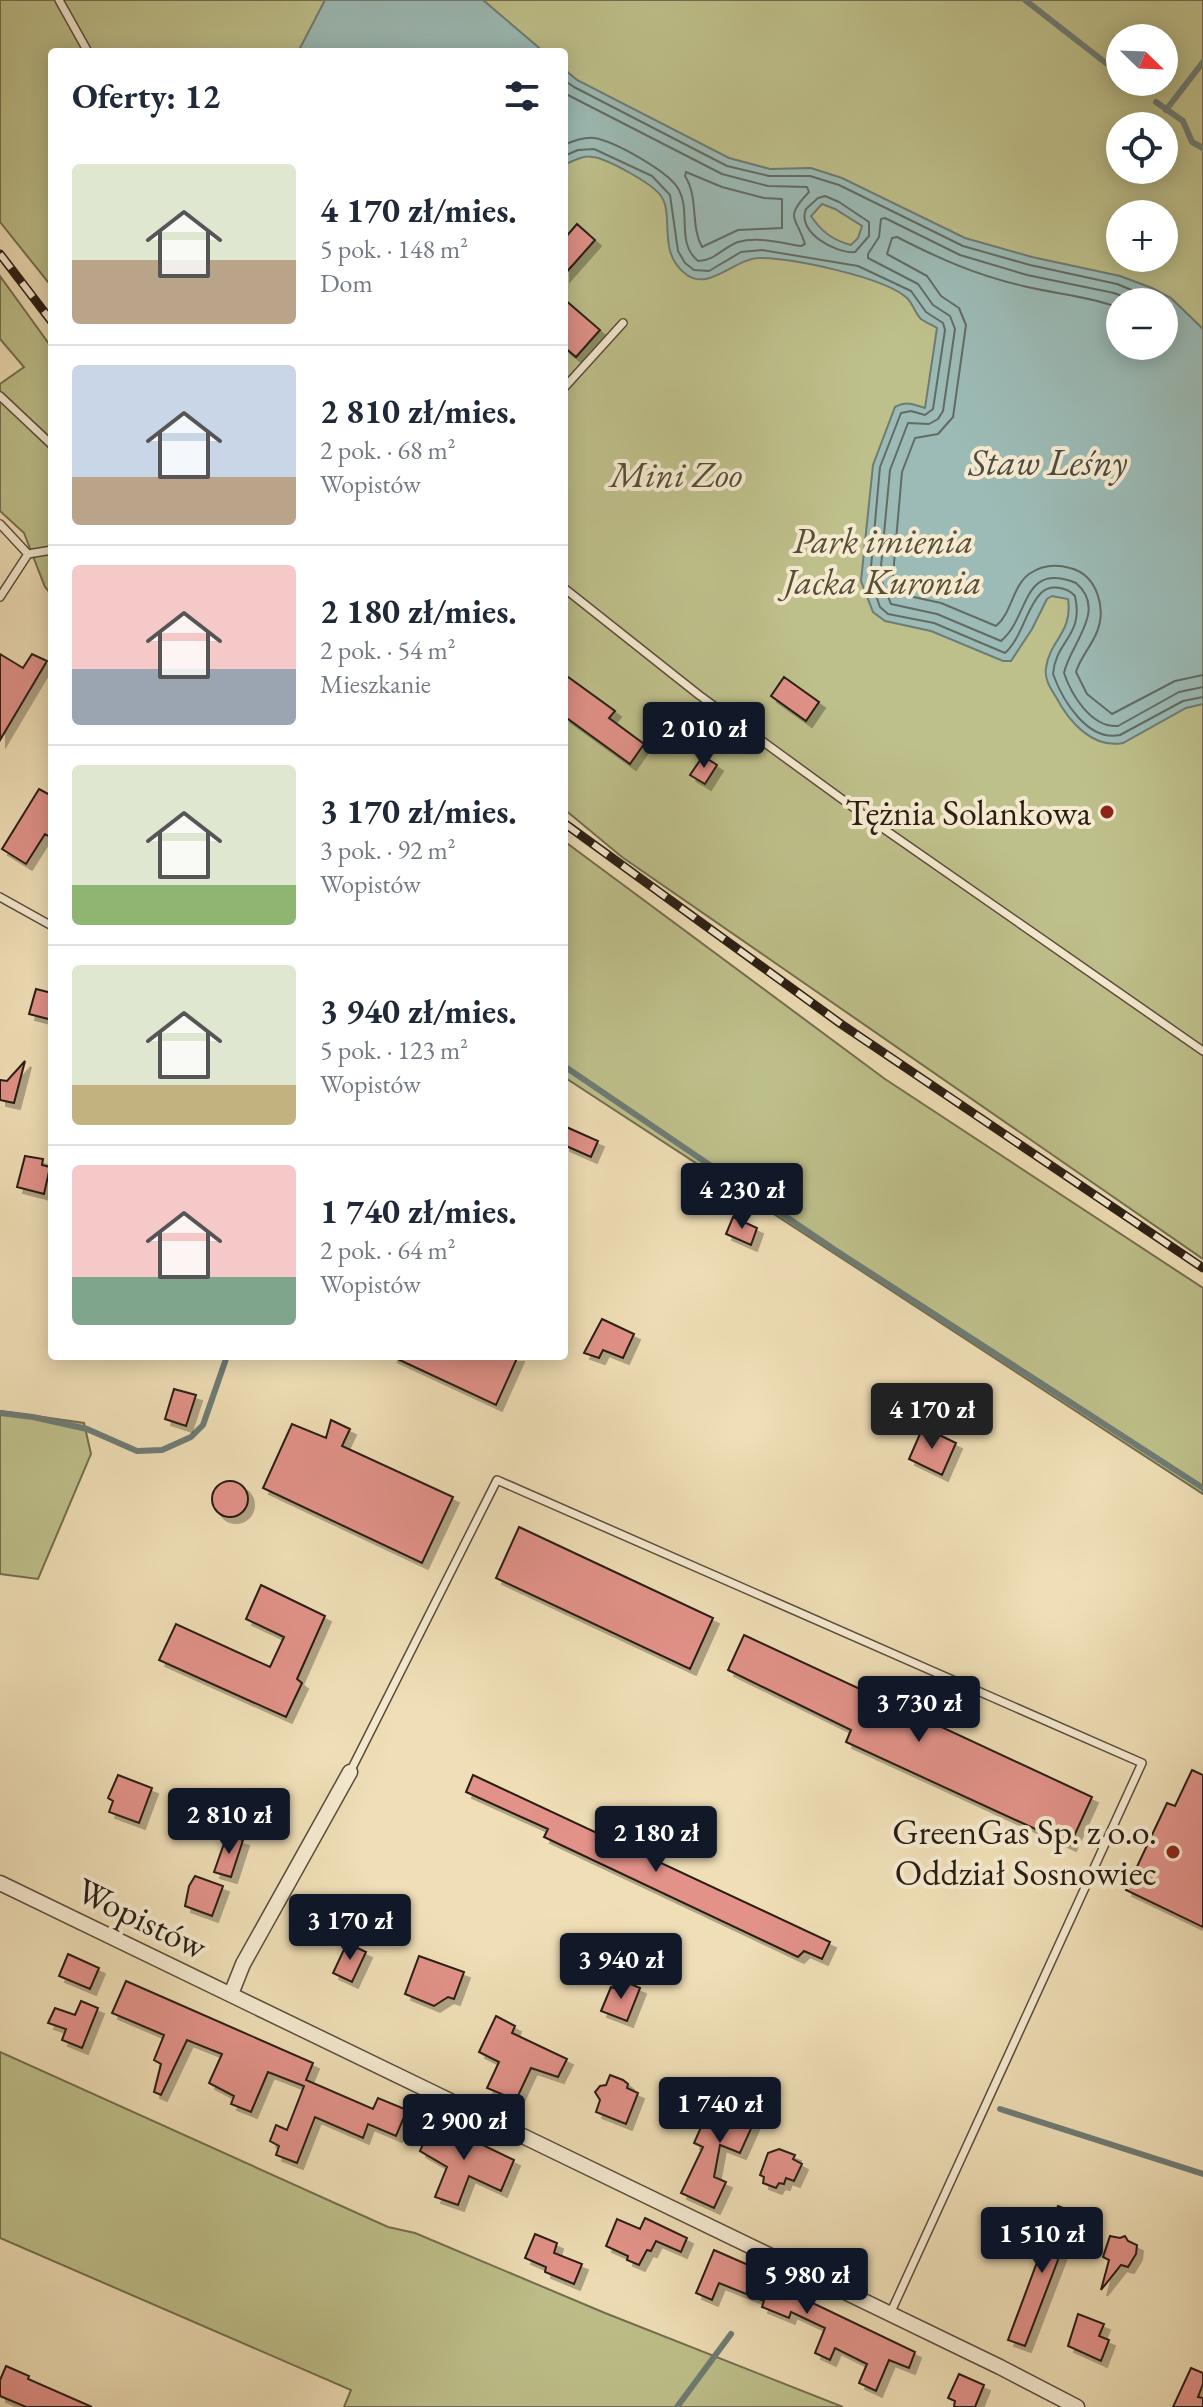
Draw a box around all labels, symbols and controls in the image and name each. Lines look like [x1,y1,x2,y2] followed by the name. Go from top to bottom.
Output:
[1106,24,1178,96] north arrow
[1106,24,1178,360] map controls
[72,74,220,118] text: Oferty: 12
[500,74,544,118] icon: filters
[1106,112,1178,184] button: locate
[320,188,517,232] text: 4 170 zł/mies.
[136,196,232,292] icon: home
[1106,200,1178,272] button: +
[320,232,468,266] text: 5 pok. · 148 m²
[320,266,373,300] text: Dom
[1106,288,1178,360] button: −
[320,389,517,433] text: 2 810 zł/mies.
[136,397,232,493] icon: home
[320,433,456,467] text: 2 pok. · 68 m²
[967,437,1128,486] water label: Staw Leśny
[608,451,743,498] park label: Mini Zoo
[320,467,421,501] text: Wopistów
[777,517,982,605] park label: Park imienia Jacka Kuronia
[320,589,517,633] text: 2 180 zł/mies.
[136,597,232,693] icon: home
[320,633,456,667] text: 2 pok. · 54 m²
[320,667,431,701] text: Mieszkanie
[621,702,787,770] pin: 2 010 zł
[661,711,747,745] text: 2 010 zł
[320,789,517,833] text: 3 170 zł/mies.
[845,789,1092,836] place label: Tężnia Solankowa
[136,797,232,893] icon: home
[1098,803,1116,821] marker: Tężnia Solankowa
[320,833,456,867] text: 3 pok. · 92 m²
[320,867,421,901] text: Wopistów
[320,989,517,1033] text: 3 940 zł/mies.
[136,997,232,1093] icon: home
[320,1033,468,1067] text: 5 pok. · 123 m²
[320,1067,421,1101] text: Wopistów
[659,1163,825,1231] pin: 4 230 zł
[699,1172,785,1206] text: 4 230 zł
[320,1189,517,1233] text: 1 740 zł/mies.
[136,1197,232,1293] icon: home
[320,1233,456,1267] text: 2 pok. · 64 m²
[320,1267,421,1301] text: Wopistów
[849,1383,1015,1451] pin: 4 170 zł
[889,1392,975,1426] text: 4 170 zł
[836,1676,1002,1744] pin: 3 730 zł
[876,1685,962,1719] text: 3 730 zł
[146,1788,312,1856] pin: 2 810 zł
[186,1797,272,1831] text: 2 810 zł
[573,1806,739,1874] pin: 2 180 zł
[892,1808,1157,1896] place label: GreenGas Sp. z o.o. Oddział Sosnowiec
[613,1815,699,1849] text: 2 180 zł
[1164,1843,1182,1861] marker: GreenGas Sp. z o.o. Oddział Sosnowiec
[69,1866,215,1970] street label: Wopistów
[267,1894,433,1962] pin: 3 170 zł
[307,1903,393,1937] text: 3 170 zł
[538,1933,704,2001] pin: 3 940 zł
[578,1942,664,1976] text: 3 940 zł
[637,2077,803,2145] pin: 1 740 zł
[677,2086,763,2120] text: 1 740 zł
[381,2094,547,2162] pin: 2 900 zł
[421,2103,507,2137] text: 2 900 zł
[959,2207,1125,2275] pin: 1 510 zł
[999,2216,1085,2250] text: 1 510 zł
[724,2248,890,2316] pin: 5 980 zł
[764,2257,850,2291] text: 5 980 zł

